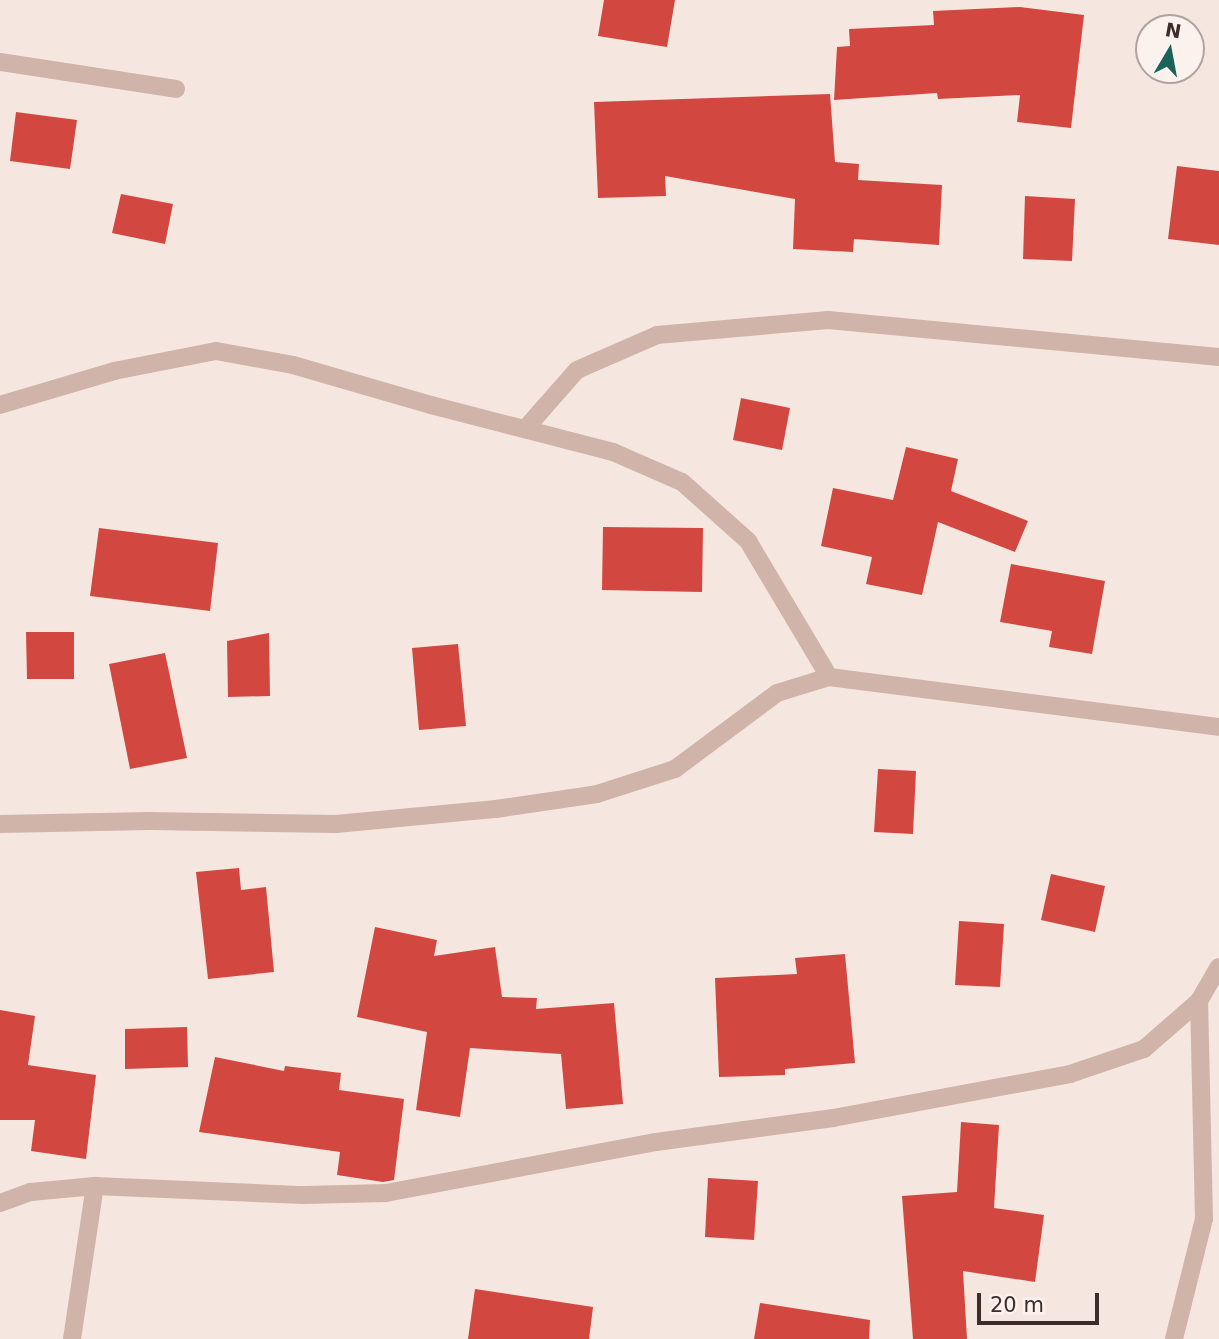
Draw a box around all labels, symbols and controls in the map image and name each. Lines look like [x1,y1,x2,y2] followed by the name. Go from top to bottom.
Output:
[1135,14,1205,84] north arrow
[1164,18,1183,43] text: N
[981,1280,1104,1324] scale bar
[990,1293,1044,1317] text: 20 m

